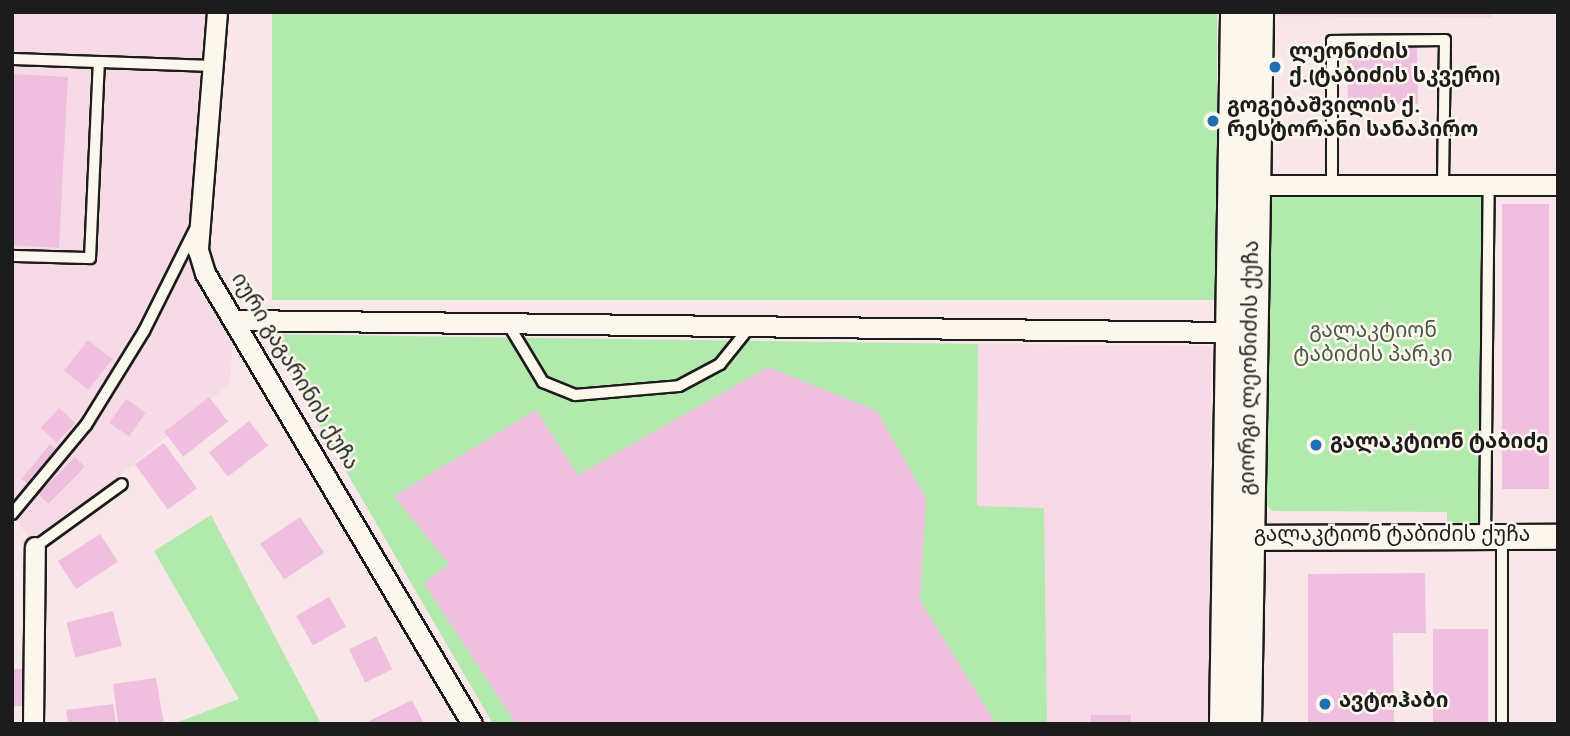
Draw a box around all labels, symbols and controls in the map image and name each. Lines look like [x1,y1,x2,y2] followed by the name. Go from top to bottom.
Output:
[1289,42,1501,92] place label: ლეონიძის ქ.(ტაბიძის სკვერი)
[1267,59,1283,75] marker: ლეონიძის ქ.(ტაბიძის სკვერი)
[1227,96,1478,146] place label: გოგებაშვილის ქ. რესტორანი სანაპირო
[1205,113,1221,129] marker: გოგებაშვილის ქ. რესტორანი სანაპირო
[1238,240,1268,496] street label: გიორგი ლეონიძის ქუჩა
[223,270,361,476] street label: იური გაგარინის ქუჩა
[1293,321,1453,371] park label: გალაკტიონ ტაბიძის პარკი
[1330,432,1549,458] place label: გალაკტიონ ტაბიძე
[1308,437,1324,453] marker: გალაკტიონ ტაბიძე
[1254,525,1530,551] street label: გალაკტიონ ტაბიძის ქუჩა
[1339,691,1448,717] place label: ავტოჰაბი
[1317,696,1333,712] marker: ავტოჰაბი

